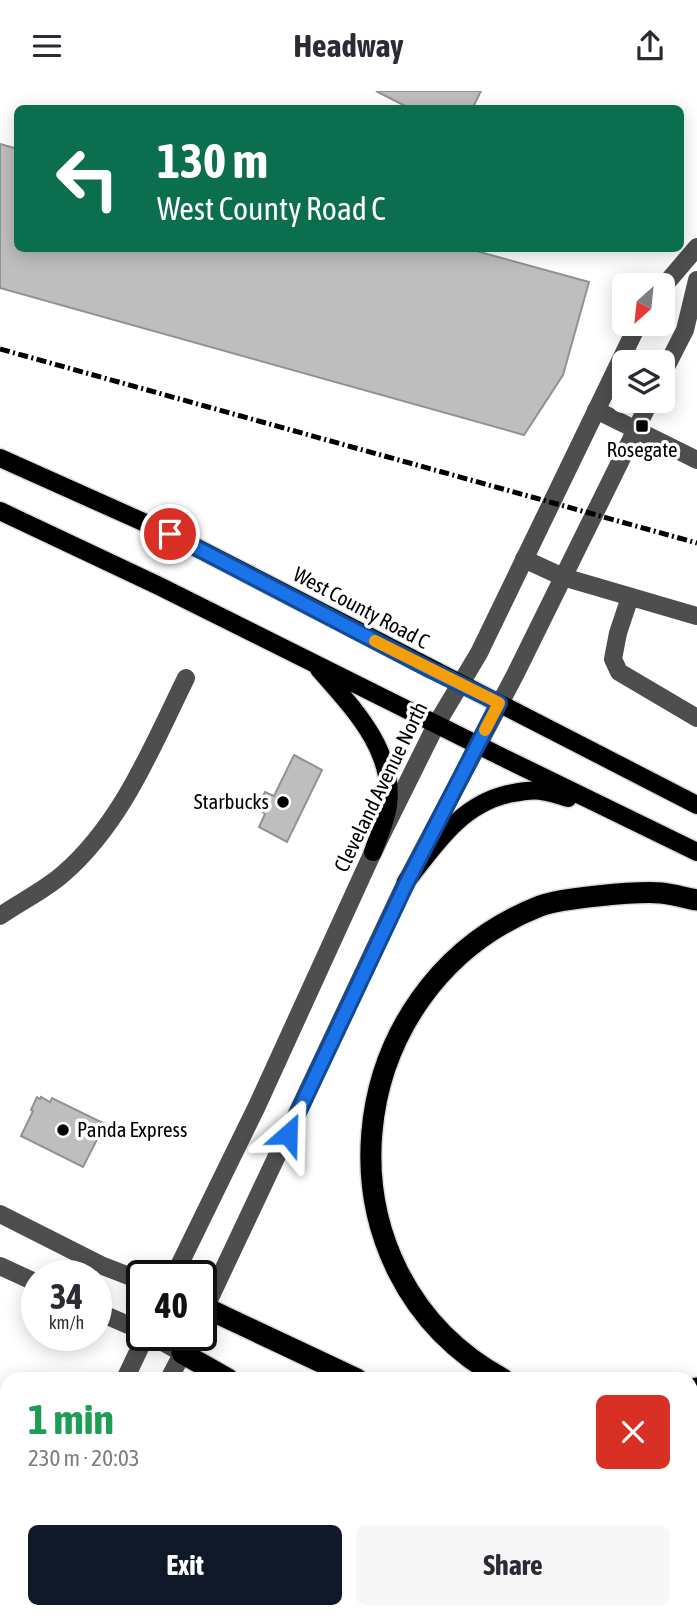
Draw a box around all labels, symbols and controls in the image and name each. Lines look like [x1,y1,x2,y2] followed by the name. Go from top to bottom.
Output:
[28,27,66,65] icon: menu
[293,27,404,64] text: Headway
[631,27,669,65] icon: share
[157,132,268,188] text: 130 m
[42,133,133,224] icon: left
[157,190,386,227] text: West County Road C
[612,273,676,336] north arrow
[612,273,675,413] map controls
[612,350,675,413] button: layers
[634,418,650,434] marker: Rosegate
[606,437,678,461] place label: Rosegate
[140,504,200,564] pin
[151,515,189,553] icon: arrive
[290,561,434,653] street label: West County Road C
[329,698,432,875] street label: Cleveland Avenue North
[194,789,269,813] place label: Starbucks
[275,794,291,810] marker: Starbucks
[251,1097,325,1171] position arrow
[77,1117,187,1141] place label: Panda Express
[55,1122,71,1138] marker: Panda Express
[126,1260,217,1351] speed limit sign: 40
[50,1276,83,1316] text: 34
[49,1312,84,1333] text: km/h
[28,1395,114,1443] text: 1 min
[596,1395,670,1469] button: close
[28,1445,140,1471] text: 230 m · 20:03
[28,1525,342,1605] button: Exit
[356,1525,670,1605] button: Share

